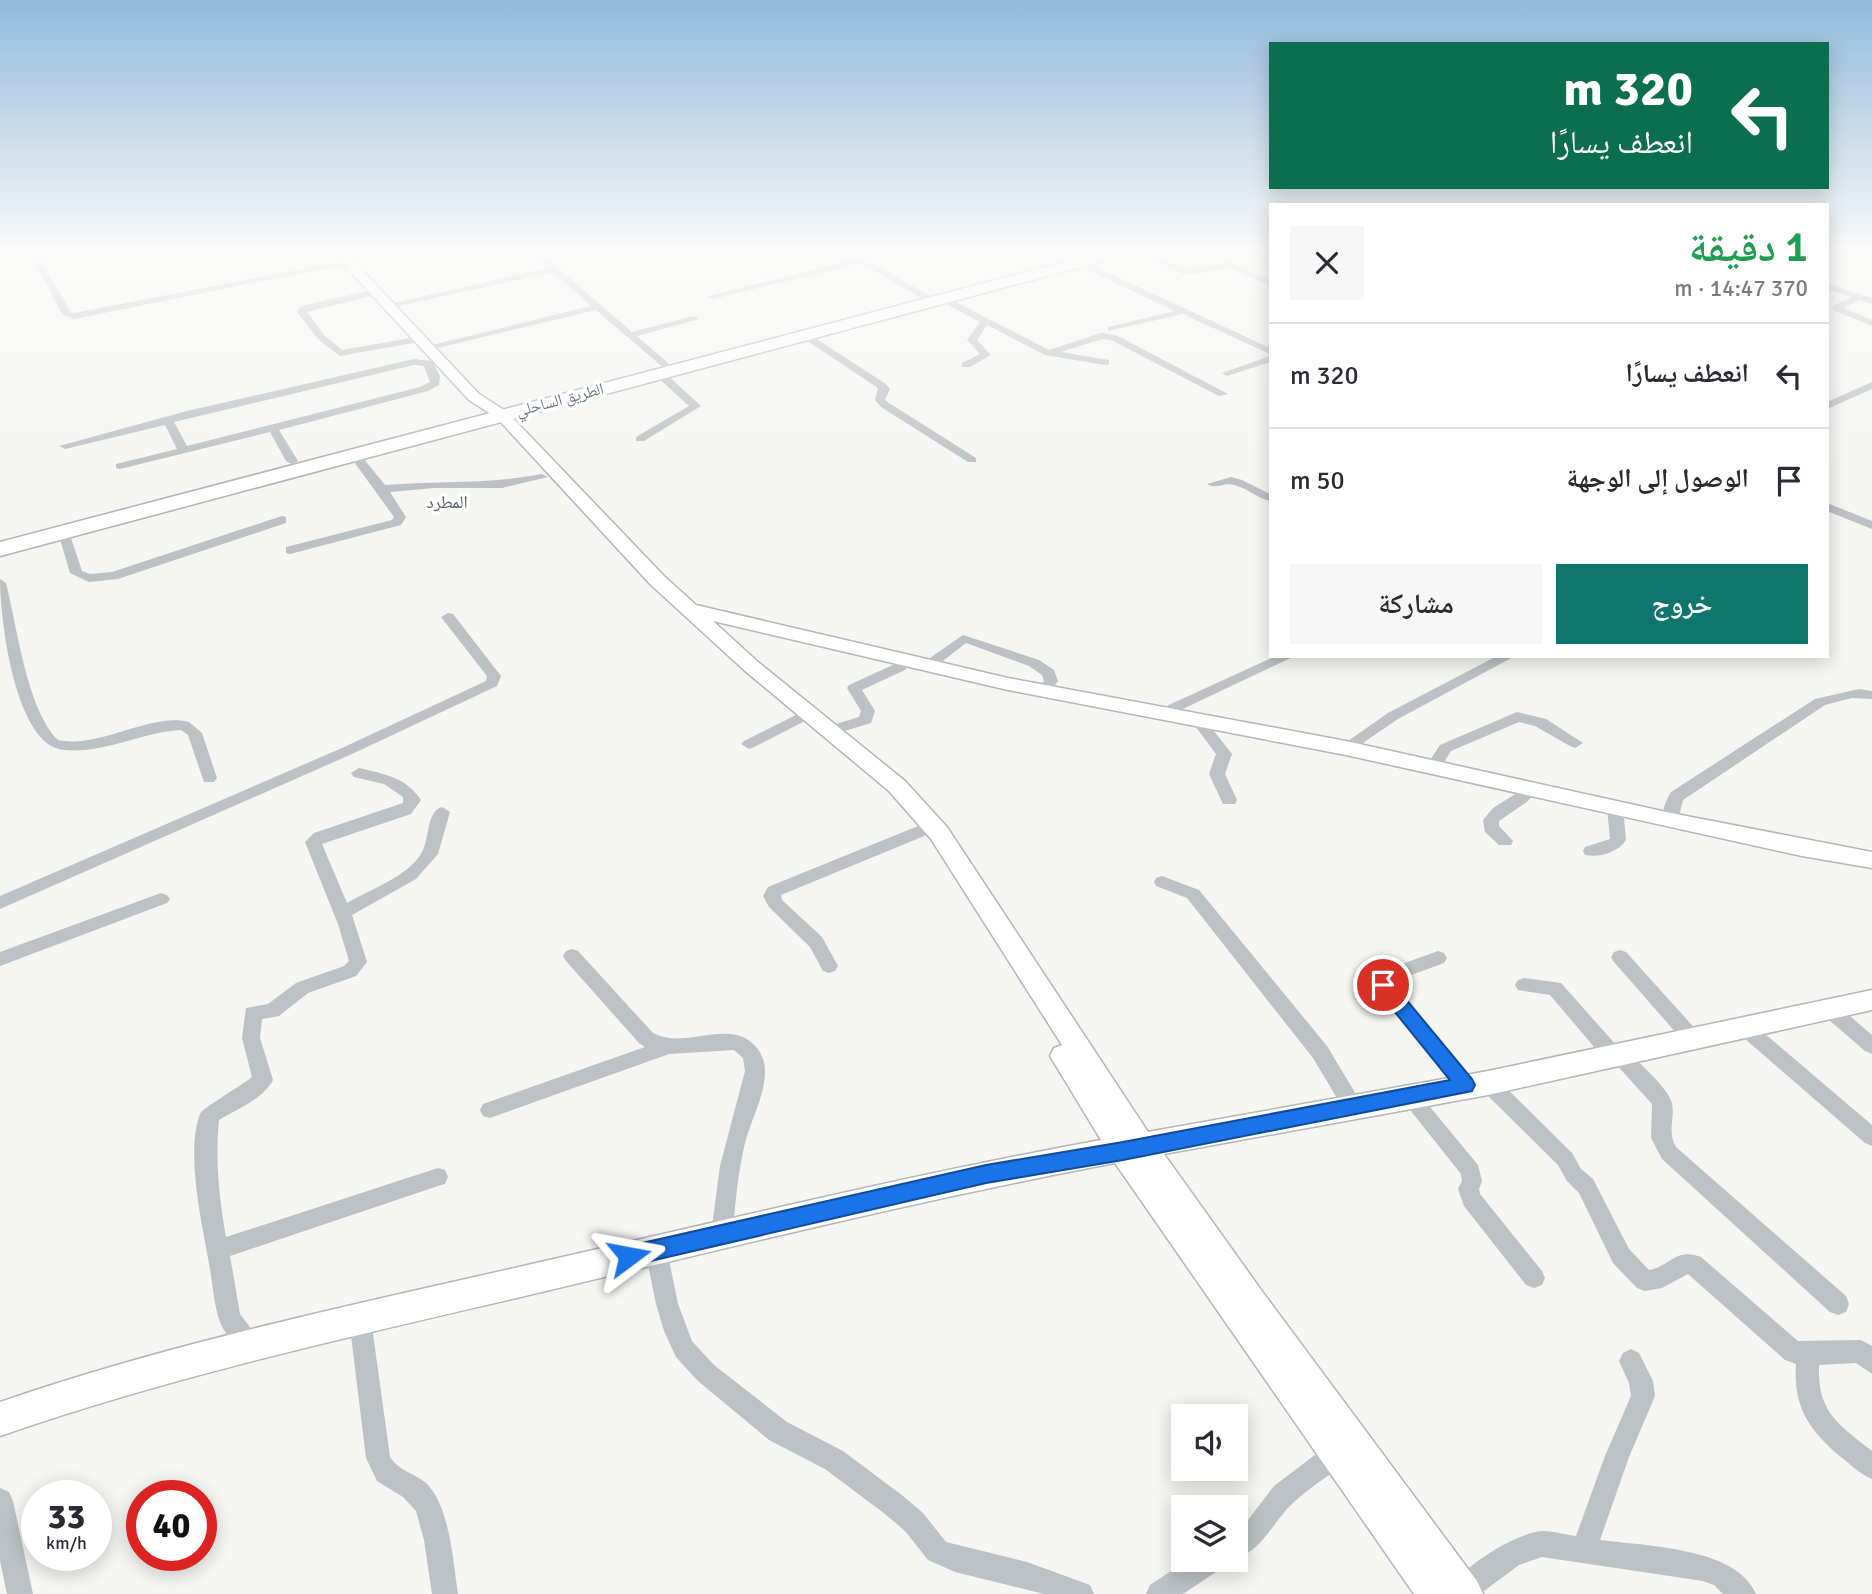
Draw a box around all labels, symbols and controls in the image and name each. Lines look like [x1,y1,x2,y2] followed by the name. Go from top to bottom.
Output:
[1563,59,1693,119] text: 320 m
[1717,70,1808,161] icon: left
[1550,123,1693,162] text: انعطف يسارًا
[1689,222,1808,273] text: 1 دقيقة
[1290,226,1364,300] button: close
[1674,274,1808,303] text: 370 m · 14:47
[1770,357,1808,395] icon: left
[1625,358,1749,390] text: انعطف يسارًا
[1290,360,1359,392] text: 320 m
[514,379,607,423] street label: الطريق الساحلي
[1770,462,1808,500] icon: arrive
[1567,463,1749,495] text: الوصول إلى الوجهة
[1290,465,1345,497] text: 50 m
[426,491,468,513] district label: المطرد
[1290,564,1542,644] button: مشاركة
[1556,564,1808,644] button: خروج
[1353,955,1413,1015] pin
[1364,966,1402,1004] icon: arrive
[592,1219,666,1293] position arrow
[1171,1404,1248,1572] map controls
[1171,1404,1248,1481] button: sound
[126,1480,217,1571] speed limit sign: 40
[48,1495,85,1538] text: 33
[1171,1495,1248,1572] button: layers
[46,1532,87,1554] text: km/h

